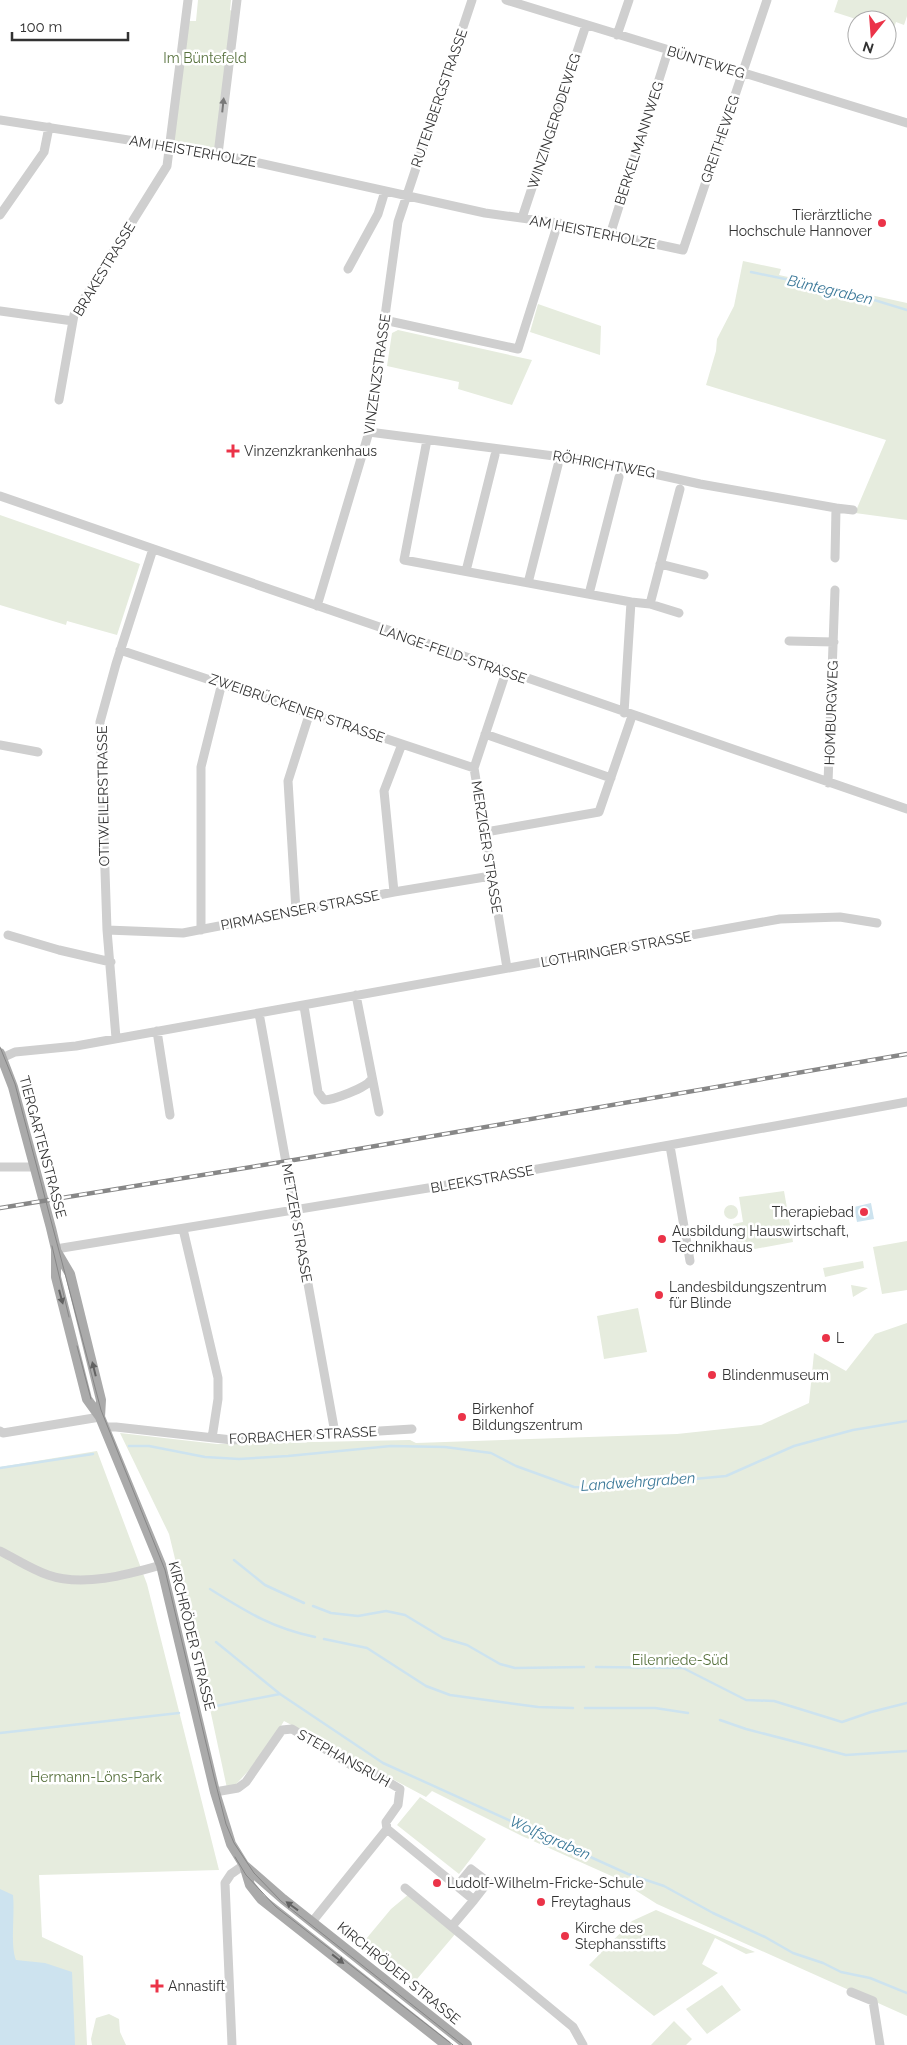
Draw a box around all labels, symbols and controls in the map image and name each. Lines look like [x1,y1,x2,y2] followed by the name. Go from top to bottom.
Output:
[12,10,129,42] scale bar
[847,10,897,60] north arrow
[20,18,62,36] text: 100 m
[408,27,470,169] street label: RUTENBERGSTRASSE
[861,38,876,57] text: N
[665,41,748,81] street label: BÜNTEWEG
[163,50,247,66] park label: Im Büntefeld
[524,51,584,191] street label: WINZINGERODEWEG
[611,79,667,207] street label: BERKELMANNWEG
[698,93,742,185] street label: GREITHEWEG
[220,97,228,113] one-way arrow
[128,132,258,170] street label: AM HEISTERHOLZE
[728,207,872,239] place label: Tierärztliche Hochschule Hannover
[528,212,658,252] street label: AM HEISTERHOLZE
[876,217,888,229] marker: Tierärztliche Hochschule Hannover
[70,219,138,319] street label: BRAKESTRASSE
[785,271,875,309] water label: Büntegraben
[361,313,393,435] street label: VINZENZSTRASSE
[244,443,377,459] place label: Vinzenzkrankenhaus
[226,444,240,458] marker: Vinzenzkrankenhaus
[551,445,657,481] street label: RÖHRICHTWEG
[377,621,529,687] street label: LANGE-FELD-STRASSE
[821,660,841,766] street label: HOMBURGWEG
[207,668,388,746] street label: ZWEIBRÜCKENER STRASSE
[94,726,112,866] street label: OTTWEILERSTRASSE
[469,779,505,915] street label: MERZIGER STRASSE
[219,887,381,933] street label: PIRMASENSER STRASSE
[540,928,692,970] street label: LOTHRINGER STRASSE
[16,1074,70,1220] street label: TIERGARTENSTRASSE
[279,1162,315,1284] street label: METZER STRASSE
[429,1162,535,1196] street label: BLEEKSTRASSE
[772,1204,854,1220] place label: Therapiebad
[858,1206,870,1218] marker: Therapiebad
[672,1223,849,1255] place label: Ausbildung Hauswirtschaft, Technikhaus
[656,1233,668,1245] marker: Ausbildung Hauswirtschaft, Technikhaus
[669,1279,827,1311] place label: Landesbildungszentrum für Blinde
[653,1289,665,1301] marker: Landesbildungszentrum für Blinde
[57,1290,65,1305] one-way arrow
[836,1330,844,1346] place label: L
[820,1332,832,1344] marker: L
[89,1361,97,1376] one-way arrow
[722,1367,829,1383] place label: Blindenmuseum
[706,1369,718,1381] marker: Blindenmuseum
[472,1401,583,1433] place label: Birkenhof Bildungszentrum
[456,1411,468,1423] marker: Birkenhof Bildungszentrum
[229,1423,377,1447] street label: FORBACHER STRASSE
[580,1469,696,1495] water label: Landwehrgraben
[166,1559,220,1712] street label: KIRCHRÖDER STRASSE
[632,1652,728,1668] park label: Eilenriede-Süd
[295,1726,393,1790] street label: STEPHANSRUH
[30,1769,162,1785] park label: Hermann-Löns-Park
[507,1812,593,1864] water label: Wolfsgraben
[447,1875,644,1891] place label: Ludolf-Wilhelm-Fricke-Schule
[431,1877,443,1889] marker: Ludolf-Wilhelm-Fricke-Schule
[551,1894,631,1910] place label: Freytaghaus
[535,1896,547,1908] marker: Freytaghaus
[285,1901,299,1911] one-way arrow
[334,1917,465,2027] street label: KIRCHRÖDER STRASSE
[575,1920,666,1952] place label: Kirche des Stephansstifts
[559,1930,571,1942] marker: Kirche des Stephansstifts
[331,1954,345,1964] one-way arrow
[168,1978,226,1994] place label: Annastift
[150,1979,164,1993] marker: Annastift

